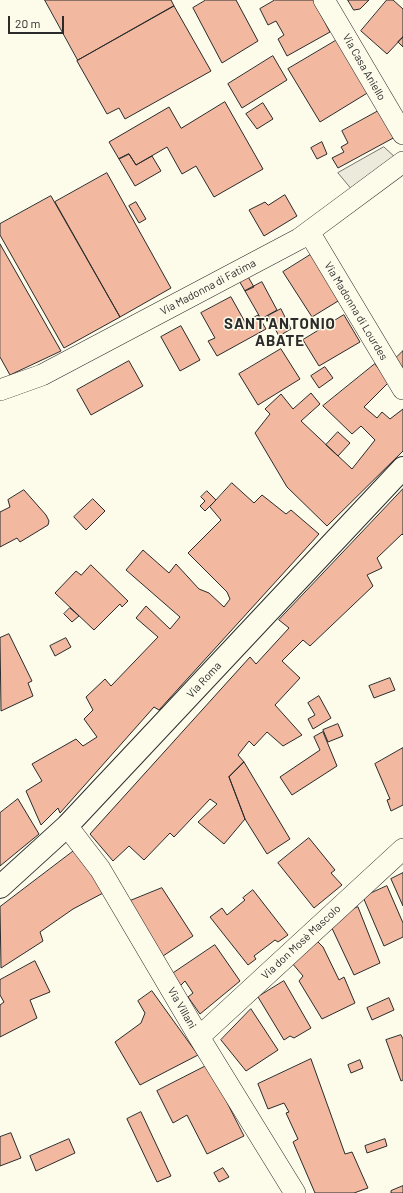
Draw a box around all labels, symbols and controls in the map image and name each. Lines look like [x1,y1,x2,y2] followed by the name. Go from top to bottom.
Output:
[10,8,66,34] scale bar
[15,16,41,30] text: 20 m
[340,31,388,103] street label: Via Casa Aniello
[158,256,258,318] street label: Via Madonna di Fatima
[321,259,391,363] street label: Via Madonna di Lourdes
[224,315,336,350] district label: SANT'ANTONIO ABATE
[184,659,224,701] street label: Via Roma
[259,902,343,982] street label: Via don Mosè Mascolo
[165,985,199,1031] street label: Via Villani

